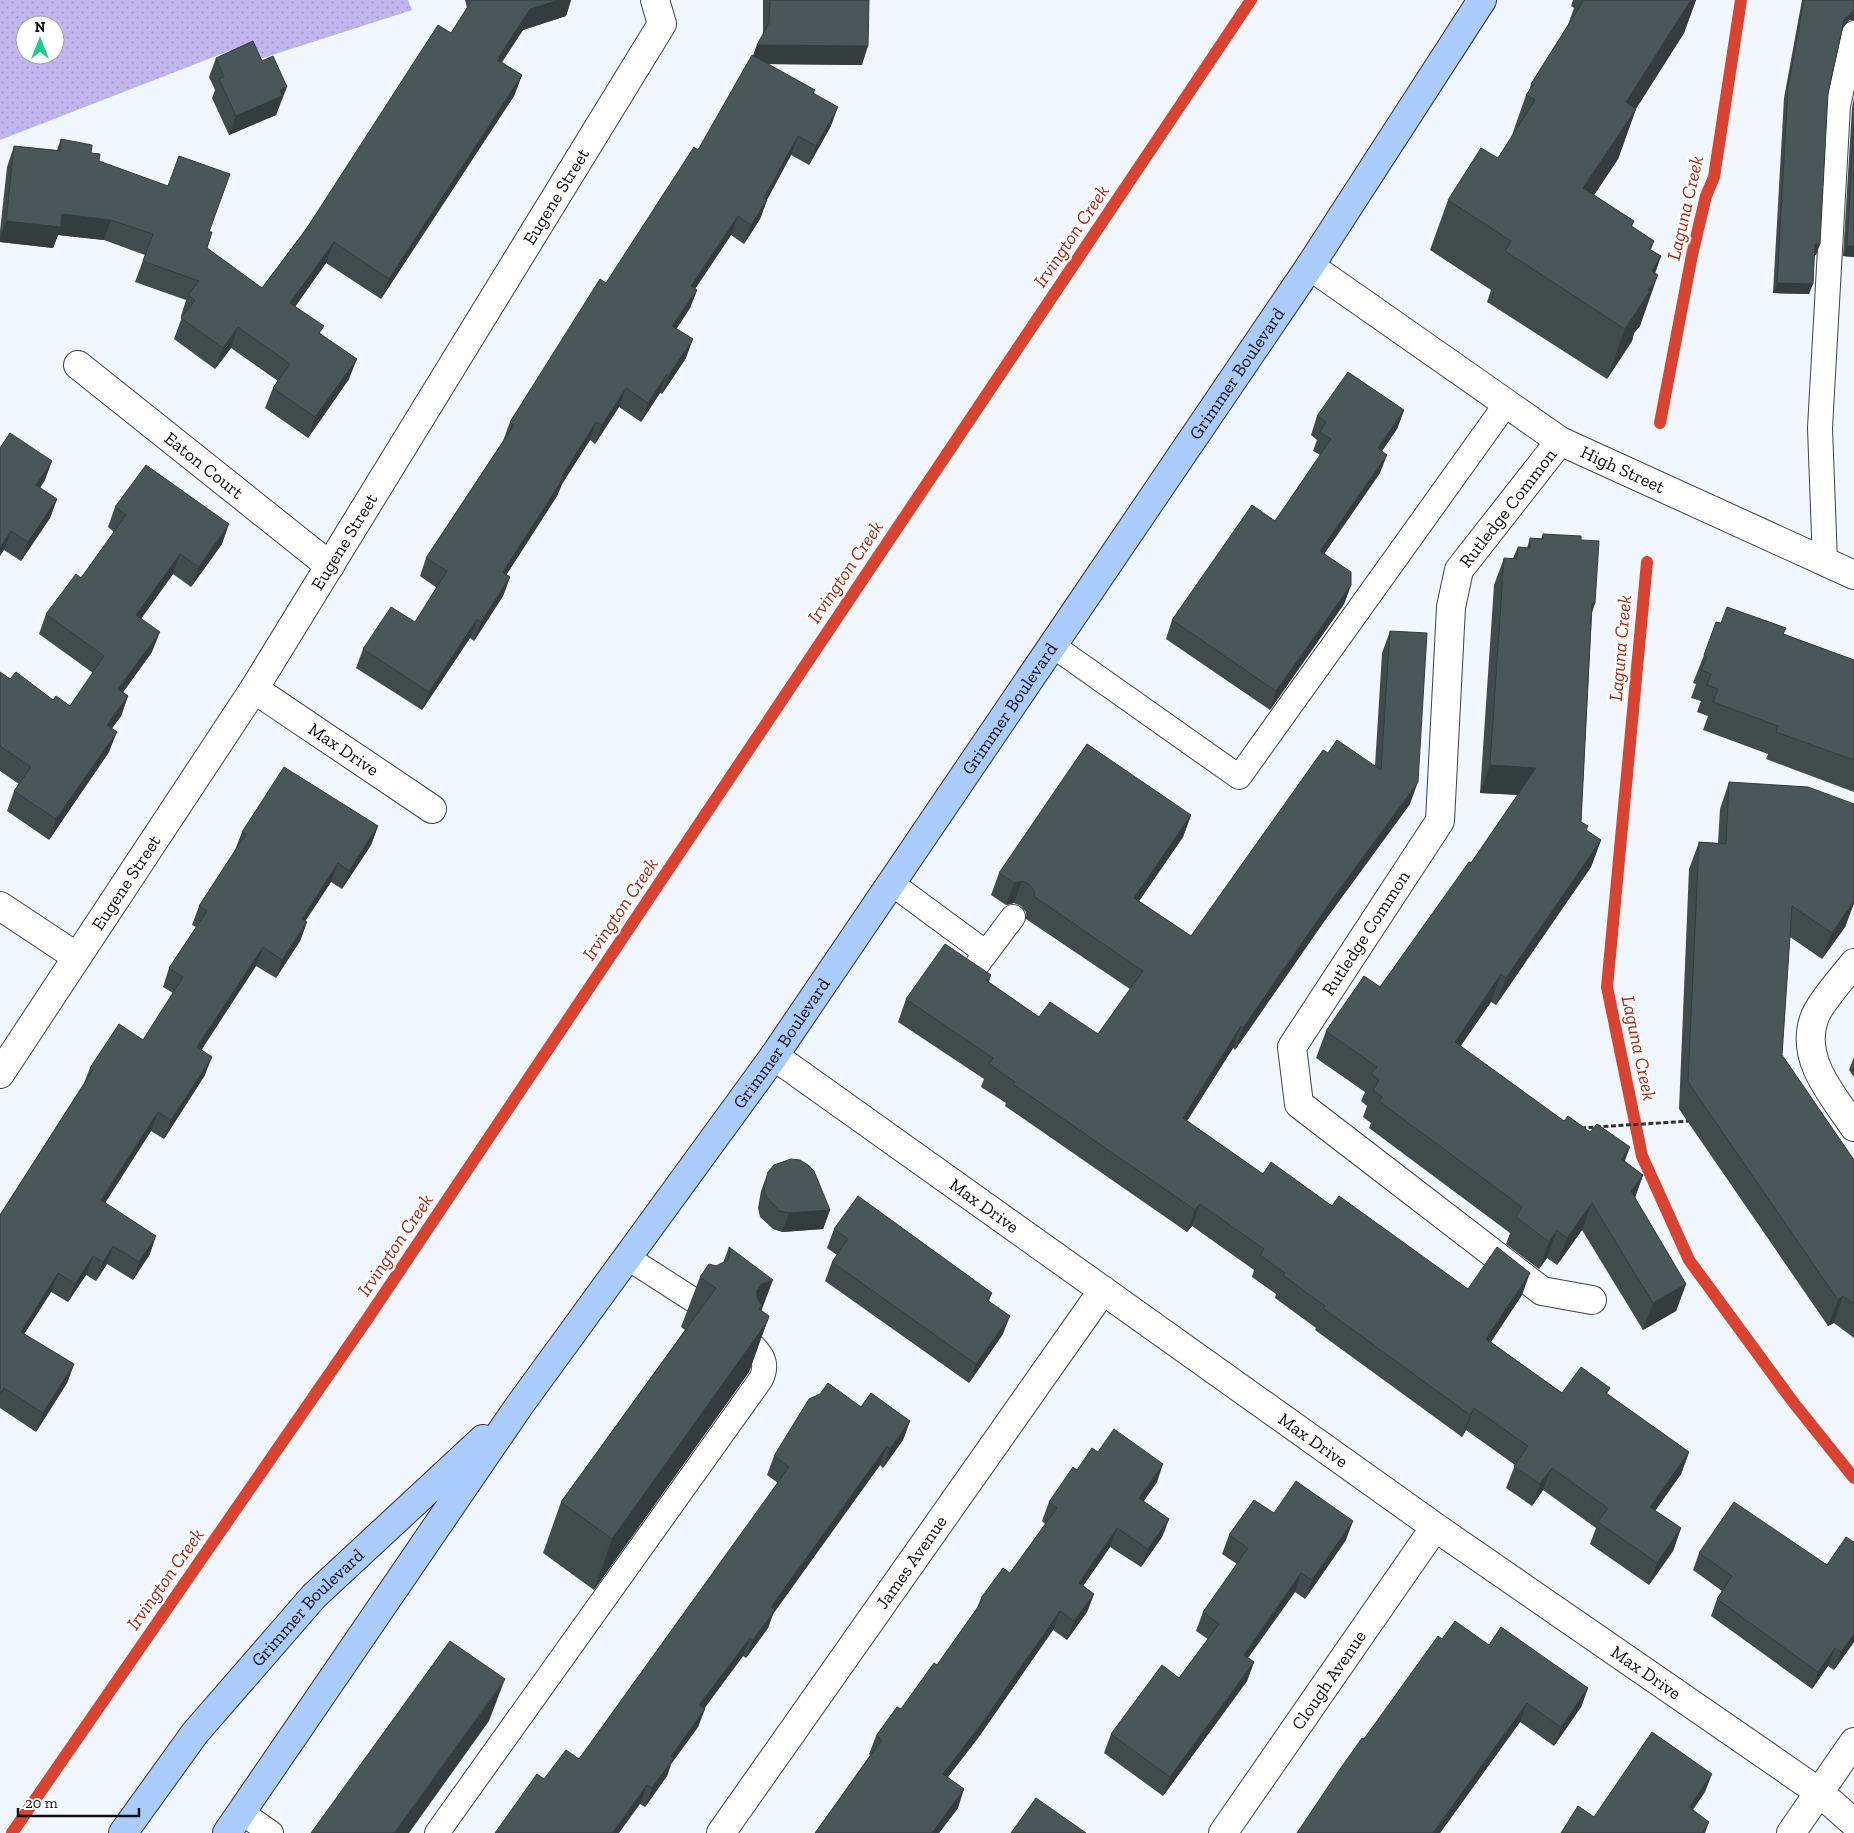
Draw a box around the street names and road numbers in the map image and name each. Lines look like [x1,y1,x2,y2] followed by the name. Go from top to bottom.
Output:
[518,144,594,249] street label: Eugene Street
[1185,303,1290,444] street label: Grimmer Boulevard
[160,427,248,504] street label: Eaton Court
[1577,441,1668,498] street label: High Street
[1455,444,1562,572] street label: Rutledge Common
[306,489,382,594] street label: Eugene Street
[957,639,1062,779] street label: Grimmer Boulevard
[304,718,383,781] street label: Max Drive
[87,831,166,935] street label: Eugene Street
[1317,866,1415,1000] street label: Rutledge Common
[728,974,835,1113] street label: Grimmer Boulevard
[945,1173,1023,1238] street label: Max Drive
[1274,1408,1352,1472] street label: Max Drive
[871,1511,952,1613] street label: James Avenue
[247,1544,369,1671] street label: Grimmer Boulevard
[1287,1626,1371,1734] street label: Clough Avenue
[1607,1641,1685,1704] street label: Max Drive

